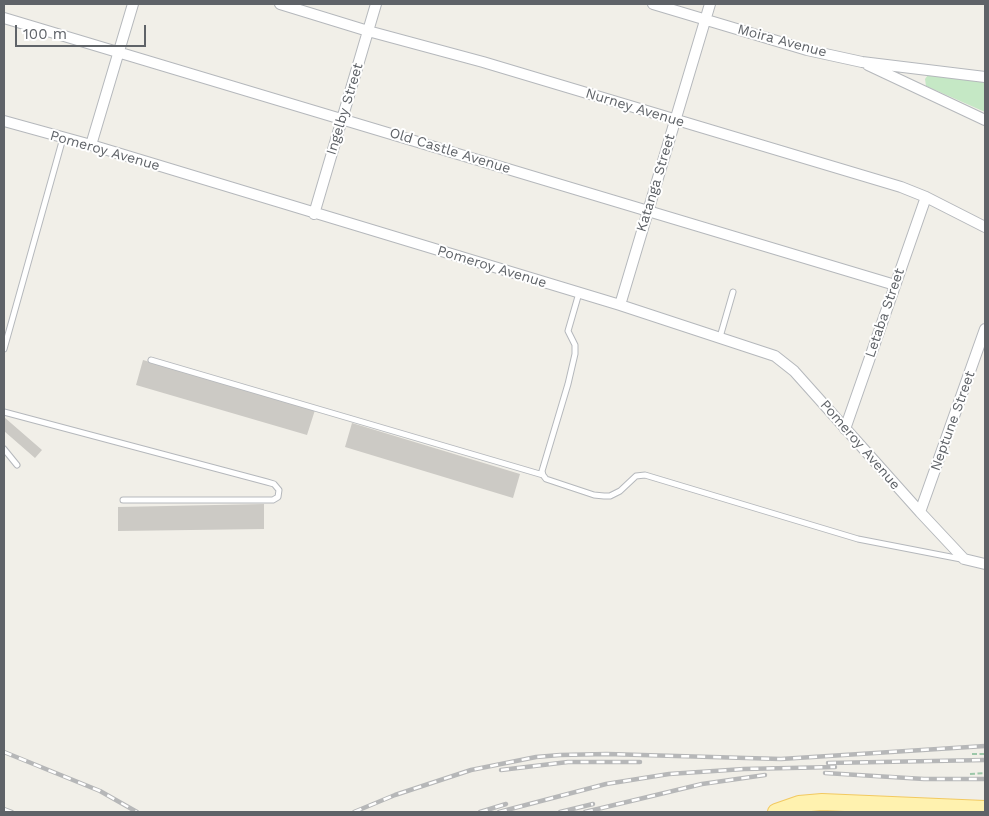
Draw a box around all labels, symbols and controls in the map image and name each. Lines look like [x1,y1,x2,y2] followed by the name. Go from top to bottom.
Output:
[18,15,149,47] scale bar
[736,21,828,61] street label: Moira Avenue
[23,25,67,43] text: 100 m
[323,61,367,157] street label: Ingelby Street
[584,85,686,131] street label: Nurney Avenue
[387,125,513,177] street label: Old Castle Avenue
[48,127,162,175] street label: Pomeroy Avenue
[633,132,679,234] street label: Katanga Street
[435,242,549,292] street label: Pomeroy Avenue
[862,266,908,360] street label: Letaba Street
[927,369,979,473] street label: Neptune Street
[816,397,904,493] street label: Pomeroy Avenue

